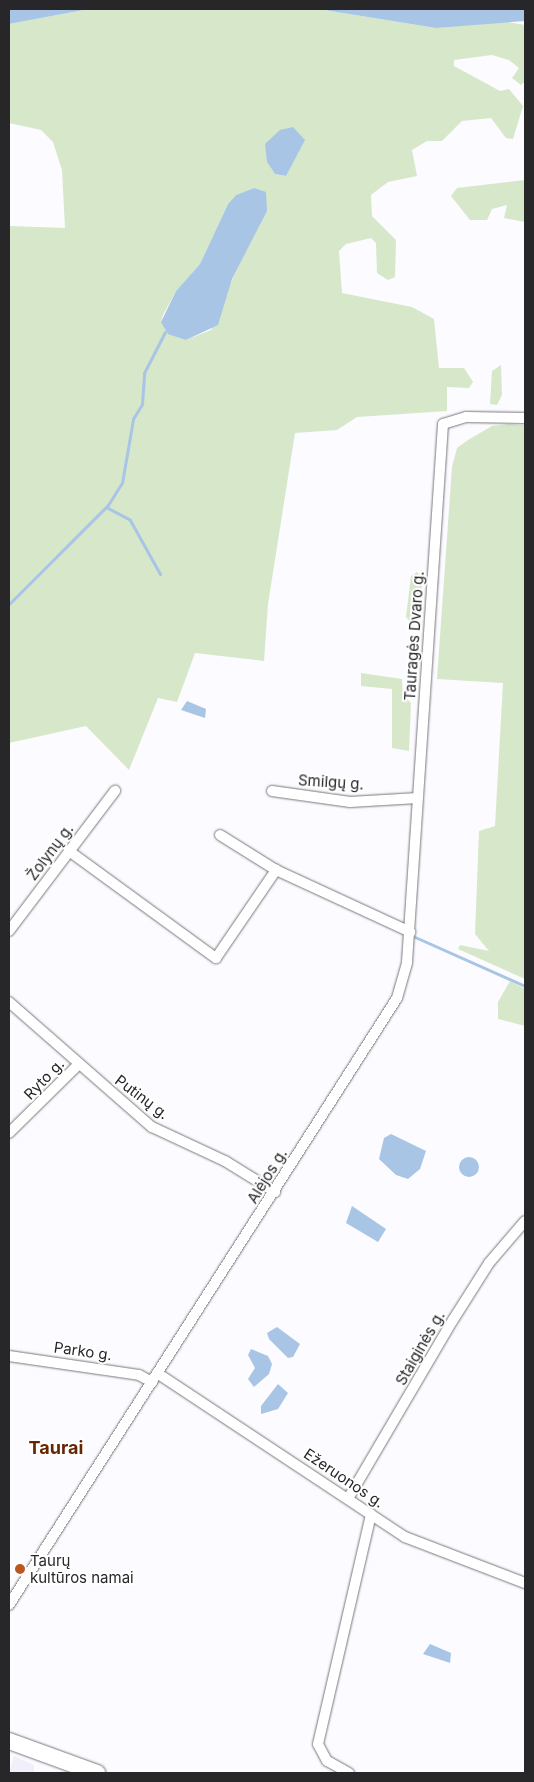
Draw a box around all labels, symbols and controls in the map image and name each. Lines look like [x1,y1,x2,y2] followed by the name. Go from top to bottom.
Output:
[400,571,428,701] street label: Tauragės Dvaro g.
[298,771,364,793] street label: Smilgų g.
[23,820,77,884] street label: Žolynų g.
[20,1055,68,1103] street label: Ryto g.
[112,1071,172,1123] street label: Putinų g.
[243,1145,291,1207] street label: Alėjos g.
[392,1308,448,1388] street label: Staiginės g.
[53,1338,113,1364] street label: Parko g.
[29,1437,83,1459] district label: Taurai
[300,1445,388,1511] street label: Ežeruonos g.
[30,1551,134,1586] place label: Taurų kultūros namai
[14,1563,26,1575] marker: Taurų kultūros namai

